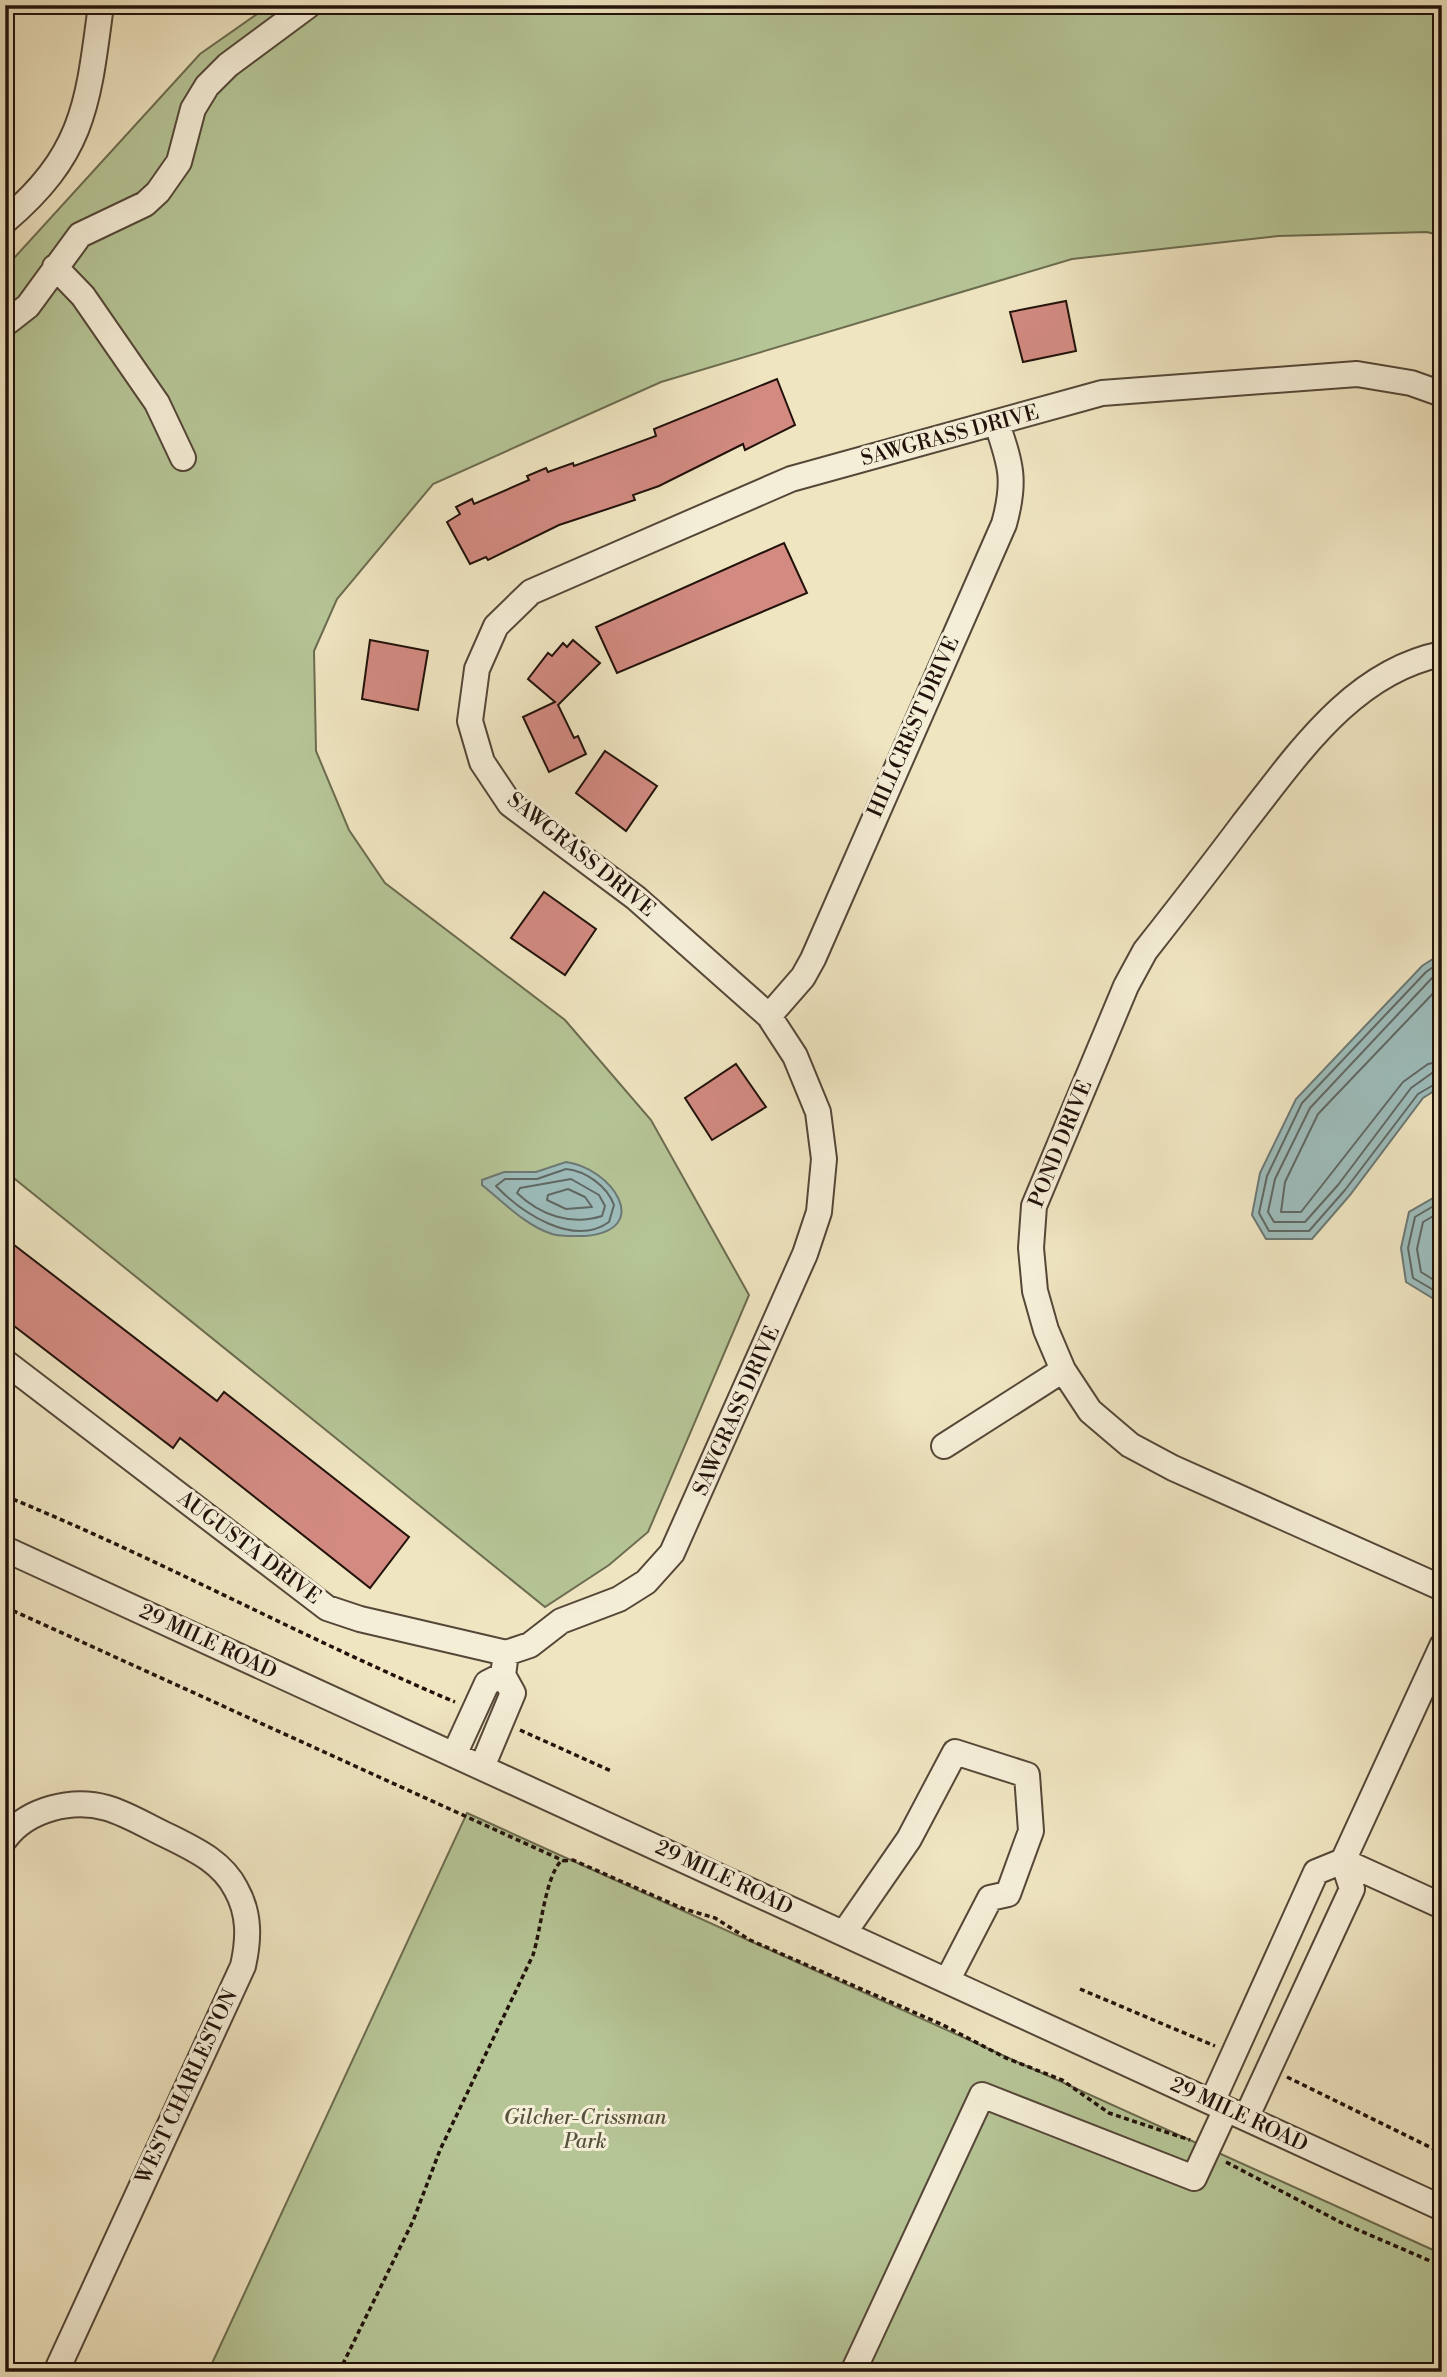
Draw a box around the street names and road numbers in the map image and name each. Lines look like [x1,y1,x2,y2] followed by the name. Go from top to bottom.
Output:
[858,400,1042,472] street label: SAWGRASS DRIVE
[862,633,966,821] street label: HILLCREST DRIVE
[502,787,660,923] street label: SAWGRASS DRIVE
[1024,1077,1098,1211] street label: POND DRIVE
[688,1322,786,1500] street label: SAWGRASS DRIVE
[171,1485,326,1610] street label: AUGUSTA DRIVE
[135,1599,281,1685] street label: 29 MILE ROAD
[651,1835,797,1921] street label: 29 MILE ROAD
[130,1985,244,2189] street label: WEST CHARLESTON
[1166,2072,1312,2158] street label: 29 MILE ROAD

